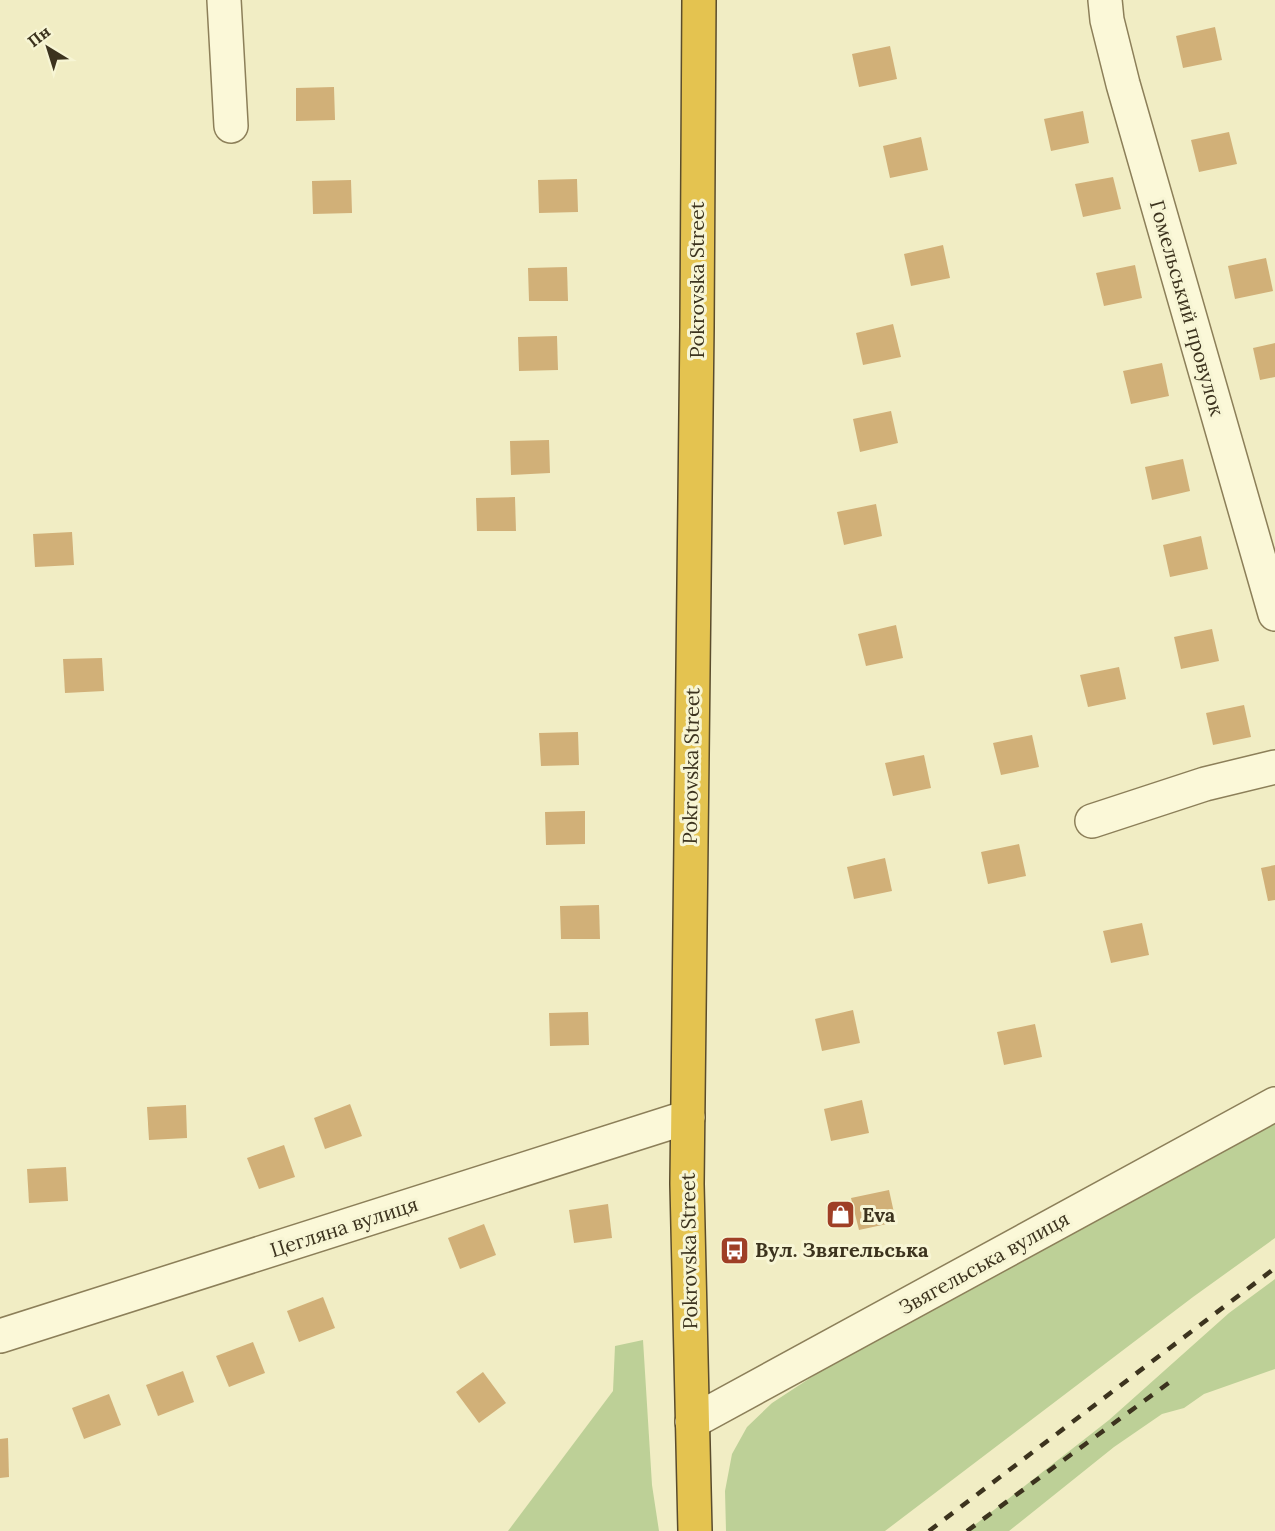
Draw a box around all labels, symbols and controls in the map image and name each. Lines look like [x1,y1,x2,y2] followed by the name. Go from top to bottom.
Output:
[18,18,78,78] north arrow
[23,21,54,51] text: Пн
[1145,197,1230,419] street label: Гомельський провулок
[684,201,709,358] street label: Pokrovska Street
[677,687,704,845] street label: Pokrovska Street
[675,1172,702,1330] street label: Pokrovska Street
[267,1191,421,1262] street label: Цегляна вулиця
[825,1199,857,1231] shop icon: Eva
[862,1202,896,1227] place label: Eva
[894,1205,1073,1320] street label: Звягельська вулиця
[718,1234,750,1266] bus stop icon: Вул. Звягельська
[755,1237,929,1262] place label: Вул. Звягельська

